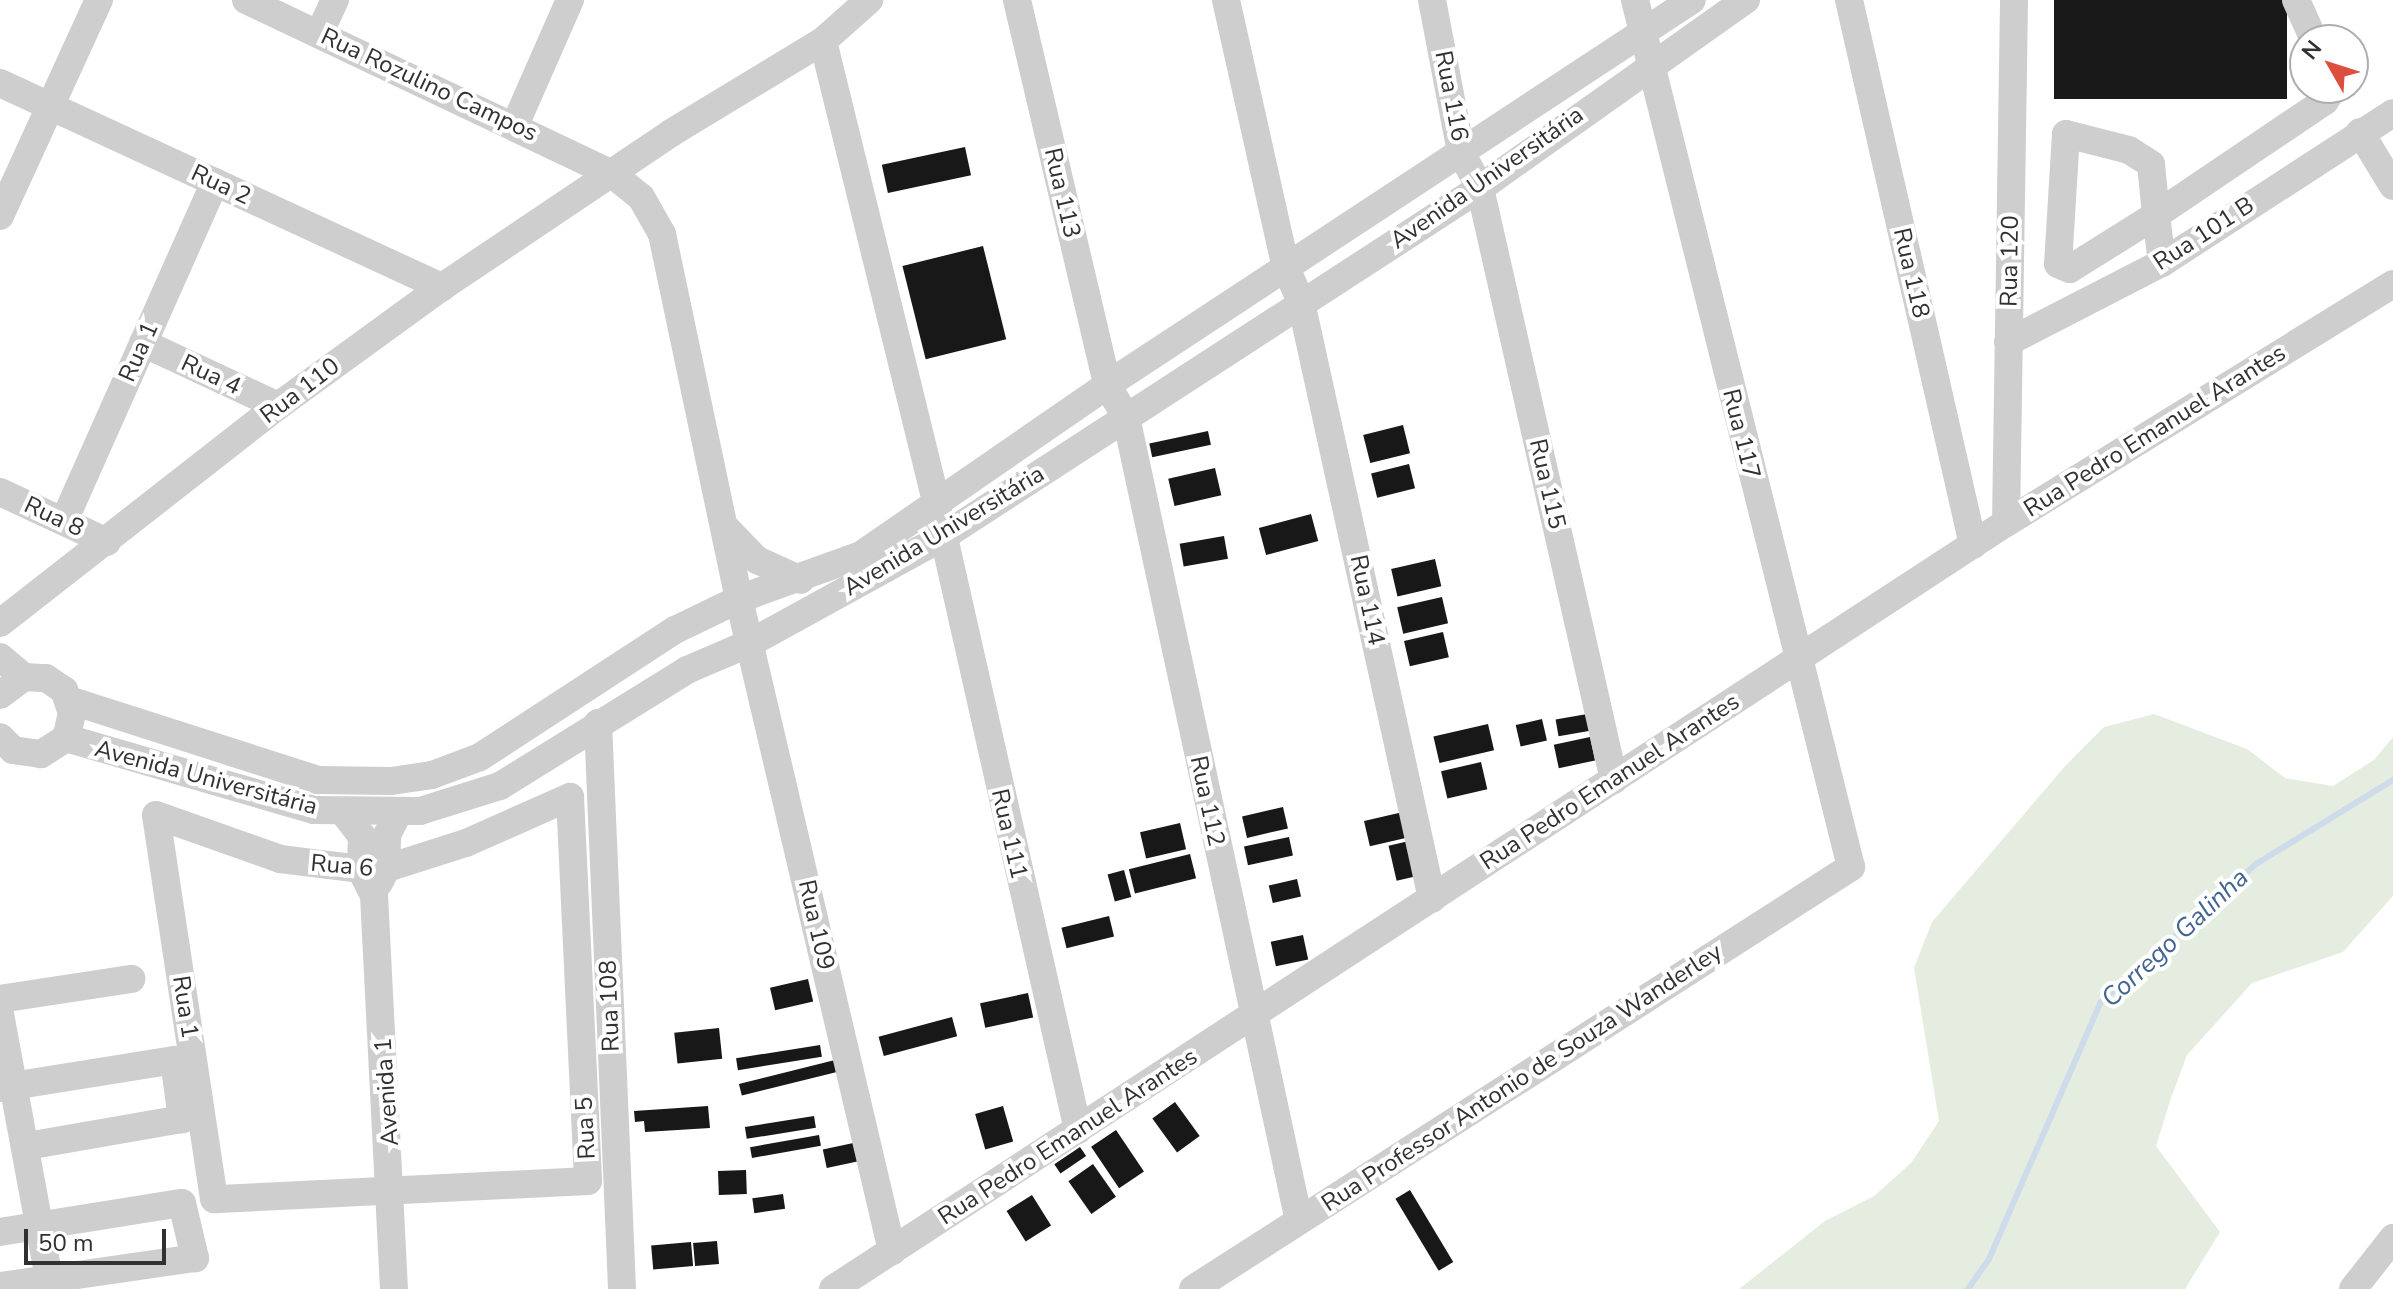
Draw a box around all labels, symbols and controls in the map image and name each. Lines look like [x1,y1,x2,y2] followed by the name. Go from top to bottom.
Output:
[316,22,542,148] street label: Rua Rozulino Campos
[2289,24,2369,104] north arrow
[2295,34,2329,66] text: N
[1428,48,1474,144] street label: Rua 116
[1385,101,1589,255] street label: Avenida Universitária
[1038,145,1086,241] street label: Rua 113
[186,159,256,211] street label: Rua 2
[2148,191,2260,277] street label: Rua 101 B
[1995,215,2025,307] street label: Rua 120
[1887,225,1935,321] street label: Rua 118
[113,317,165,387] street label: Rua 1
[2019,338,2291,524] street label: Rua Pedro Emanuel Arantes
[176,349,246,401] street label: Rua 4
[255,352,345,430] street label: Rua 110
[1716,386,1766,482] street label: Rua 117
[1523,436,1571,532] street label: Rua 115
[838,460,1050,602] street label: Avenida Universitária
[19,491,89,543] street label: Rua 8
[1343,552,1391,648] street label: Rua 114
[1475,687,1745,877] street label: Rua Pedro Emanuel Arantes
[92,734,320,822] street label: Avenida Universitária
[1183,753,1231,849] street label: Rua 112
[985,786,1033,882] street label: Rua 111
[309,849,375,883] street label: Rua 6
[2095,862,2255,1014] water label: Corrego Galinha
[792,877,840,973] street label: Rua 109
[1317,938,1727,1218] street label: Rua Professor Antonio de Souza Wanderley
[594,960,626,1052] street label: Rua 108
[166,974,204,1040] street label: Rua 1
[369,1037,405,1147] street label: Avenida 1
[933,1042,1203,1232] street label: Rua Pedro Emanuel Arantes
[570,1096,602,1160] street label: Rua 5
[28,1213,170,1263] scale bar
[38,1227,94,1259] text: 50 m

